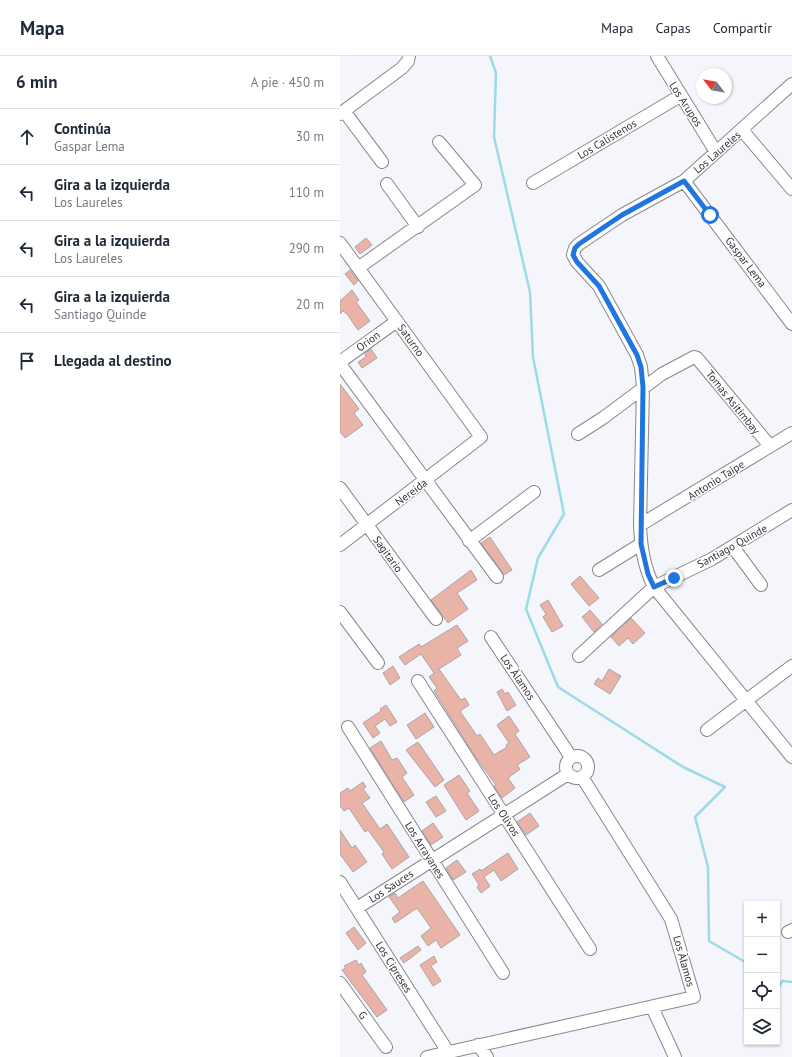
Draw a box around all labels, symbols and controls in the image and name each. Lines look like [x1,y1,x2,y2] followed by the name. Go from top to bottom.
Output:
[20,16,64,40] text: Mapa
[601,19,634,37] text: Mapa
[656,19,691,37] text: Capas
[713,19,772,37] text: Compartir
[696,68,732,104] north arrow
[16,71,57,93] text: 6 min
[251,74,324,91] text: A pie · 450 m
[666,79,706,129] street label: Los Arupos
[575,116,639,162] street label: Los Calistenos
[54,119,111,138] text: Continúa
[16,126,38,148] icon: ahead
[690,127,744,176] street label: Los Laureles
[296,128,324,145] text: 30 m
[54,138,125,155] text: Gaspar Lema
[54,175,170,194] text: Gira a la izquierda
[16,182,38,204] icon: left
[289,184,324,201] text: 110 m
[54,194,123,211] text: Los Laureles
[701,206,719,224] route start
[54,231,170,250] text: Gira a la izquierda
[722,234,770,290] street label: Gaspar Lema
[16,238,38,260] icon: left
[289,240,324,257] text: 290 m
[54,250,123,267] text: Los Laureles
[54,287,170,306] text: Gira a la izquierda
[16,294,38,316] icon: left
[296,296,324,313] text: 20 m
[54,306,146,323] text: Santiago Quinde
[395,321,427,359] street label: Saturno
[353,328,383,354] street label: Orion
[16,350,38,372] icon: arrive
[54,351,172,370] text: Llegada al destino
[703,367,764,438] street label: Tomas Asitimbay
[685,457,747,503] street label: Antonio Taipe
[392,475,430,509] street label: Nereida
[694,521,770,571] street label: Santiago Quinde
[370,533,406,575] street label: Sagitario
[665,569,683,587] route end
[497,651,539,703] street label: Los Àlamos
[485,791,523,839] street label: Los Olivos
[402,819,448,881] street label: Los Arrayanes
[366,866,416,906] street label: Los Sauces
[744,901,780,1045] map controls
[744,901,780,937] button: +
[670,934,698,989] street label: Los Àlamos
[744,937,780,973] button: −
[373,939,415,996] street label: Los Cipreses
[744,973,780,1009] button: locate
[355,1008,371,1022] street label: G
[744,1009,780,1045] button: layers

